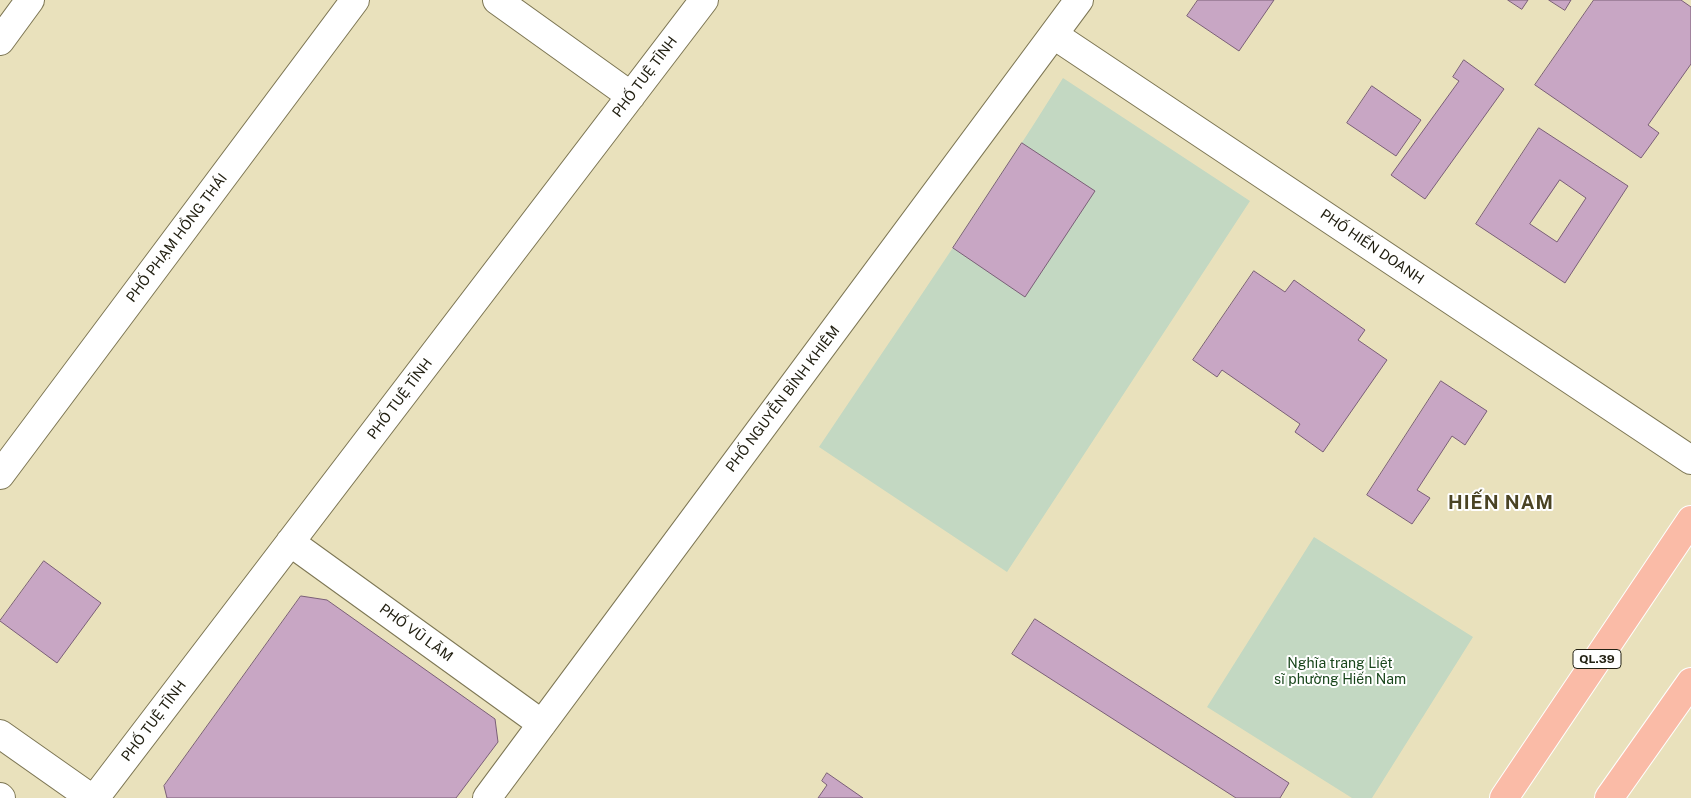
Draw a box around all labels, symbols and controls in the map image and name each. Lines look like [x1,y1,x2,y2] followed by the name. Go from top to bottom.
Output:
[609,33,681,121] street label: PHỐ TUỆ TĨNH
[123,170,231,306] street label: PHỐ PHẠM HỒNG THÁI
[1317,206,1427,288] street label: PHỐ HIẾN DOANH
[723,323,843,475] street label: PHỐ NGUYỄN BỈNH KHIÊM
[364,355,436,443] street label: PHỐ TUỆ TĨNH
[1447,492,1555,514] district label: HIẾN NAM
[376,601,456,665] street label: PHỐ VŨ LÃM
[1573,650,1621,669] road number: QL.39
[1274,656,1406,689] park label: Nghĩa trang Liệt sĩ phường Hiến Nam
[118,677,190,765] street label: PHỐ TUỆ TĨNH

